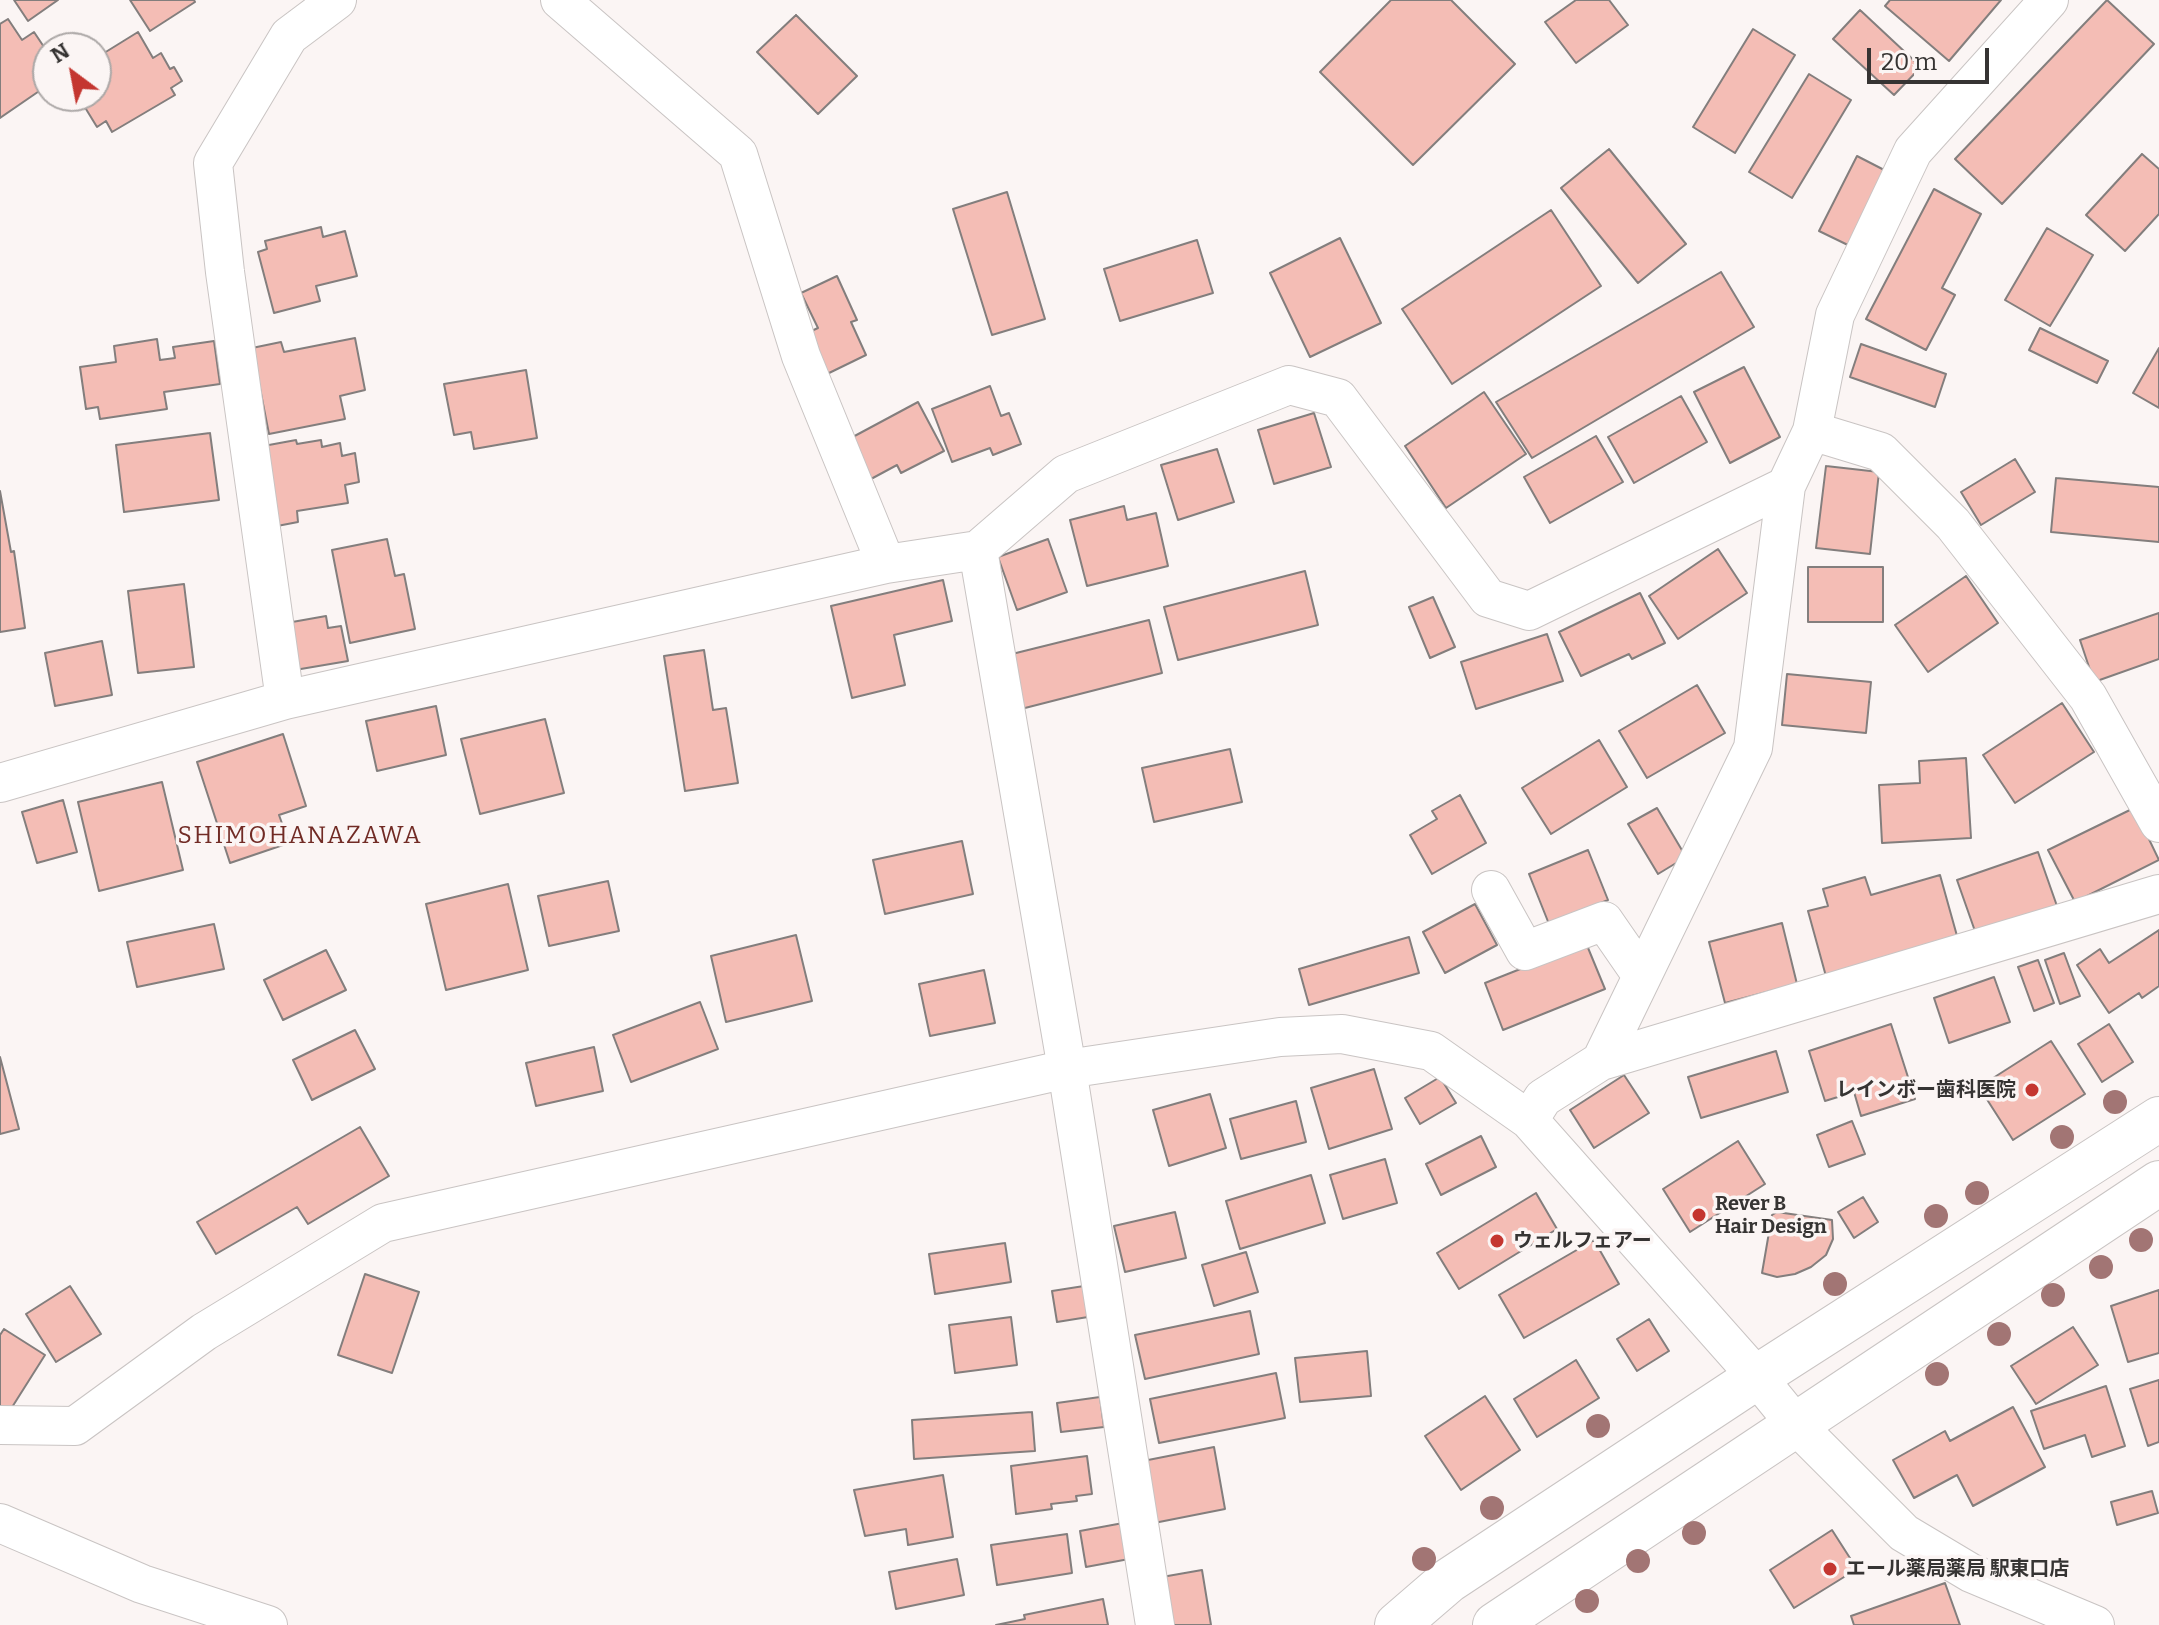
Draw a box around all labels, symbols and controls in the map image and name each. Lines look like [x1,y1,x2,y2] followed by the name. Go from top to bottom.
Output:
[32,32,112,112] north arrow
[1871,32,1993,82] scale bar
[46,37,74,69] text: N
[1881,48,1937,76] text: 20 m
[177,822,423,850] district label: SHIMOHANAZAWA
[1836,1078,2016,1102] place label: レインボー歯科医院
[2023,1081,2041,1099] marker: レインボー歯科医院
[1715,1192,1827,1239] place label: Rever B Hair Design
[1690,1206,1708,1224] marker: Rever B Hair Design
[1513,1229,1652,1253] place label: ウェルフェアー
[1488,1232,1506,1250] marker: ウェルフェアー
[1846,1557,2070,1581] place label: エール薬局薬局 駅東口店
[1821,1560,1839,1578] marker: エール薬局薬局 駅東口店

